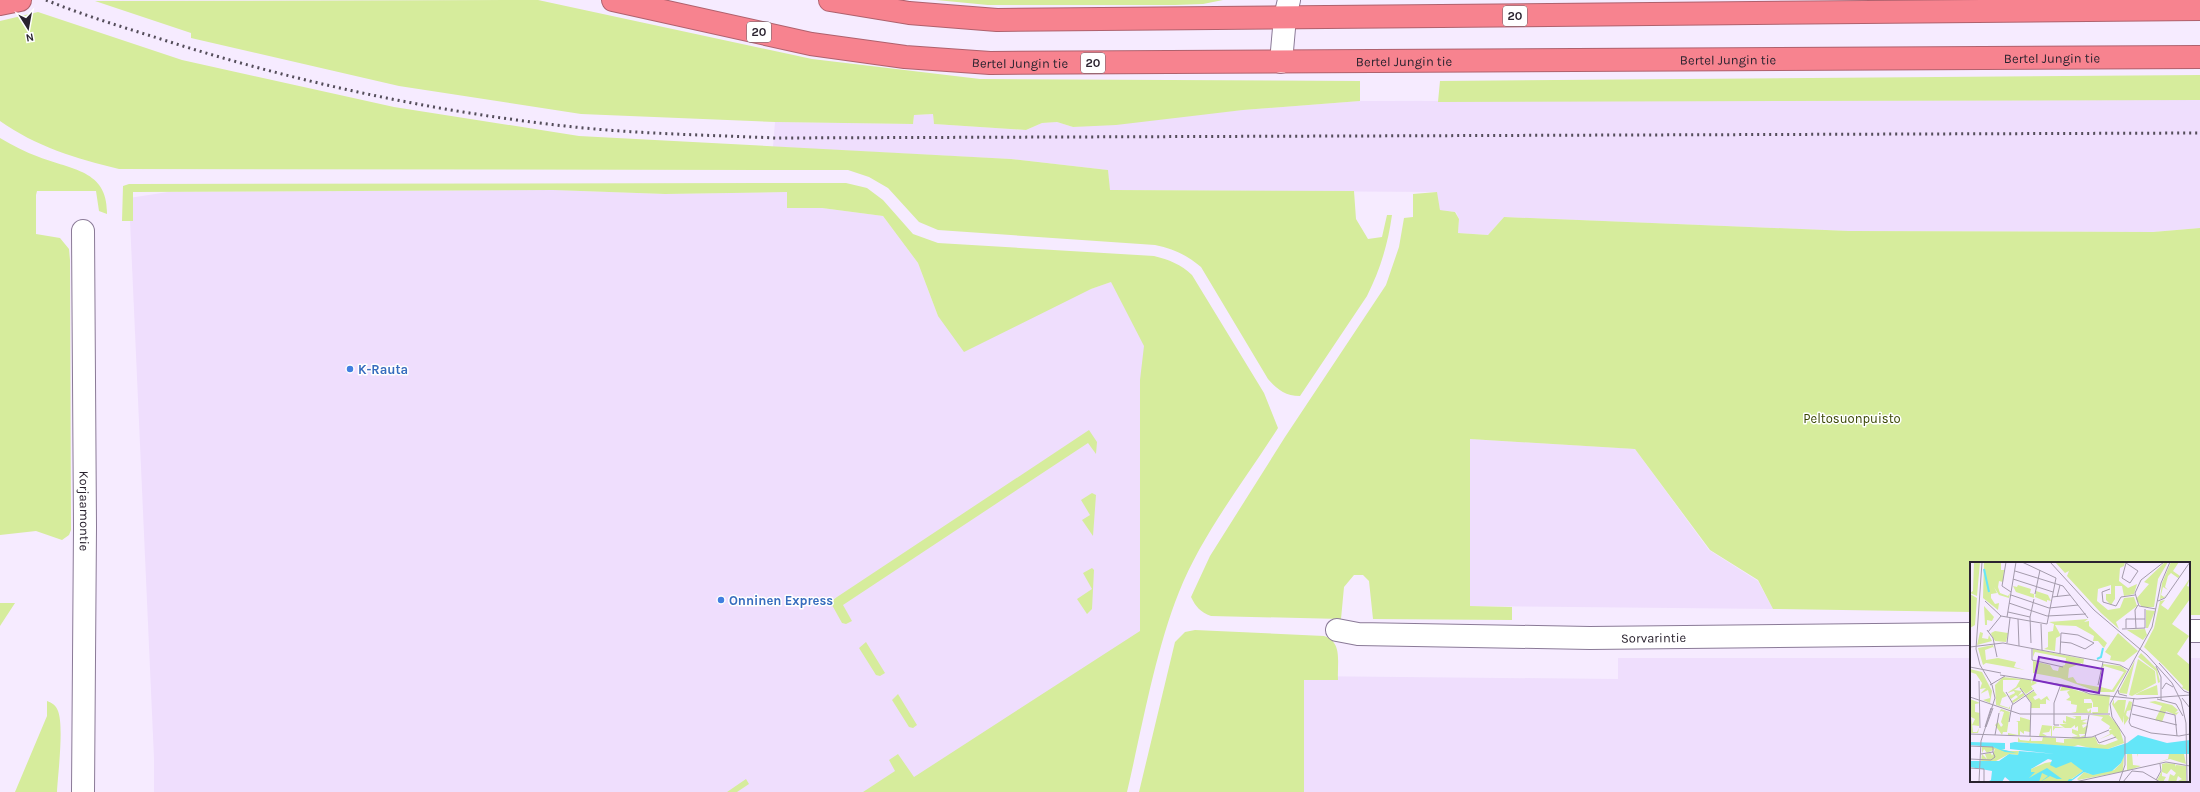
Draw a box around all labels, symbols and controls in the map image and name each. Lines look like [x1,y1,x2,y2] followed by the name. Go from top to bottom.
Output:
[1503,6,1527,26] road number: 20
[8,8,48,48] north arrow
[747,22,771,42] road number: 20
[25,30,35,44] text: N
[2004,50,2101,65] street label: Bertel Jungin tie
[1680,52,1777,67] street label: Bertel Jungin tie
[1081,53,1105,73] road number: 20
[1356,53,1453,69] street label: Bertel Jungin tie
[971,54,1069,71] street label: Bertel Jungin tie
[358,362,408,377] place label: K-Rauta
[345,364,355,374] marker: K-Rauta
[1803,411,1901,426] park label: Peltosuonpuisto
[77,471,93,552] street label: Korjaamontie
[1970,562,2190,782] inset map
[729,593,833,608] place label: Onninen Express
[716,595,726,605] marker: Onninen Express
[1621,629,1687,645] street label: Sorvarintie

